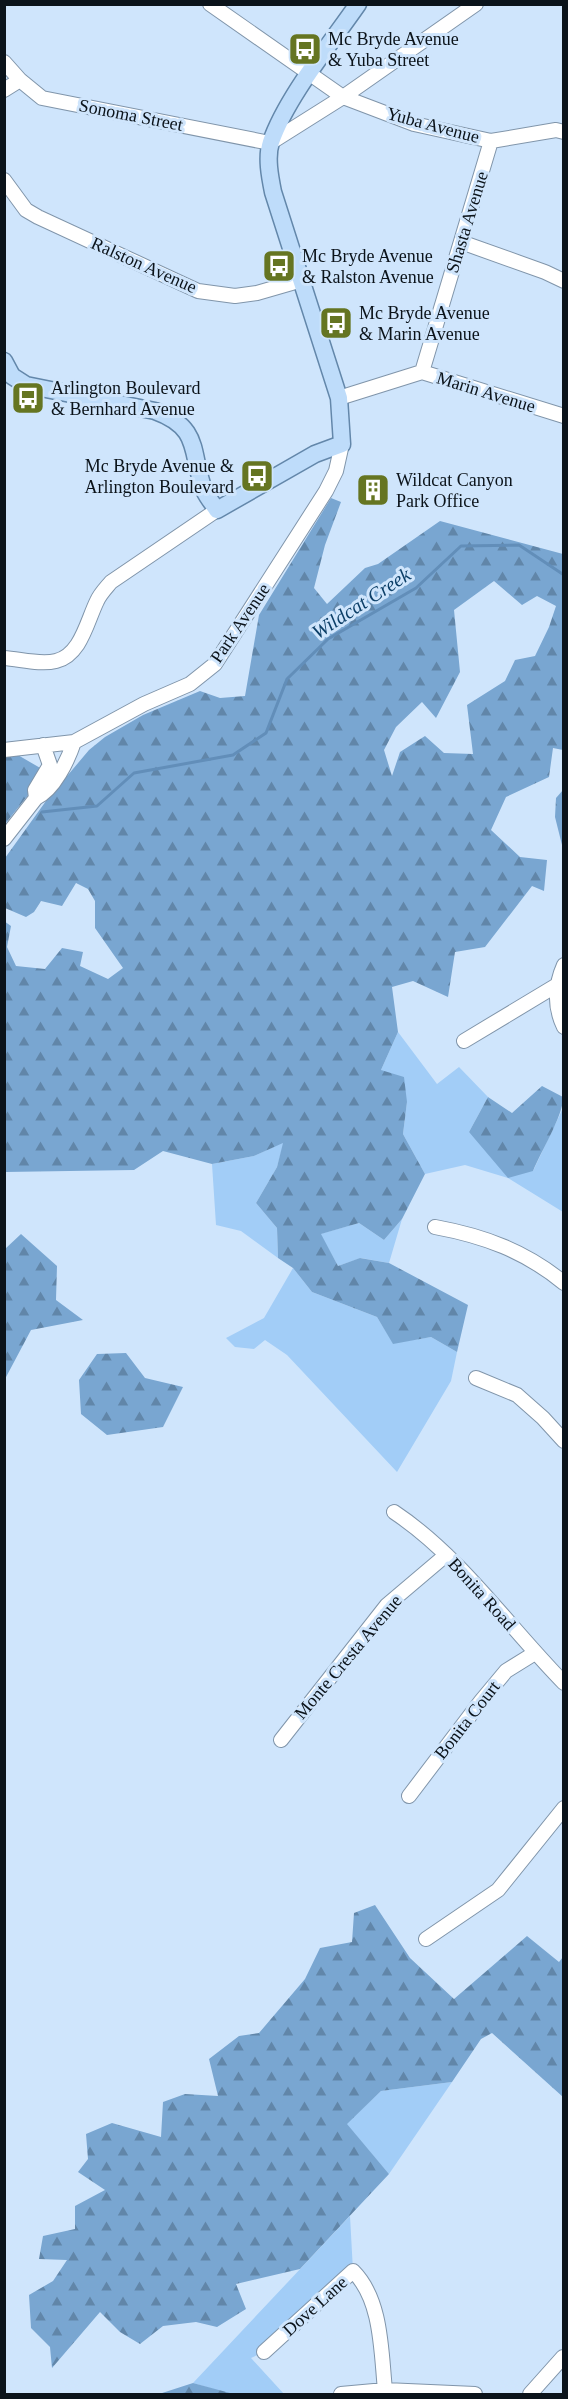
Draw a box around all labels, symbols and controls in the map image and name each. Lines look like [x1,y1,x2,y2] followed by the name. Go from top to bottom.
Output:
[328,29,459,70] place label: Mc Bryde Avenue & Yuba Street
[287,31,323,67] bus stop icon: Mc Bryde Avenue & Yuba Street
[77,95,185,135] street label: Sonoma Street
[384,103,482,147] street label: Yuba Avenue
[442,169,492,275] street label: Shasta Avenue
[88,233,200,297] street label: Ralston Avenue
[302,246,434,287] place label: Mc Bryde Avenue & Ralston Avenue
[261,248,297,284] bus stop icon: Mc Bryde Avenue & Ralston Avenue
[359,303,490,344] place label: Mc Bryde Avenue & Marin Avenue
[318,305,354,341] bus stop icon: Mc Bryde Avenue & Marin Avenue
[434,368,538,416] street label: Marin Avenue
[51,378,200,419] place label: Arlington Boulevard & Bernhard Avenue
[10,380,46,416] bus stop icon: Arlington Boulevard & Bernhard Avenue
[85,456,234,497] place label: Mc Bryde Avenue & Arlington Boulevard
[239,458,275,494] bus stop icon: Mc Bryde Avenue & Arlington Boulevard
[396,470,513,511] place label: Wildcat Canyon Park Office
[355,472,391,508] building icon: Wildcat Canyon Park Office
[308,562,415,643] water label: Wildcat Creek
[206,580,274,666] street label: Park Avenue
[444,1554,520,1634] street label: Bonita Road
[290,1591,406,1723] street label: Monte Cresta Avenue
[430,1677,504,1763] street label: Bonita Court
[279,2272,351,2340] street label: Dove Lane

